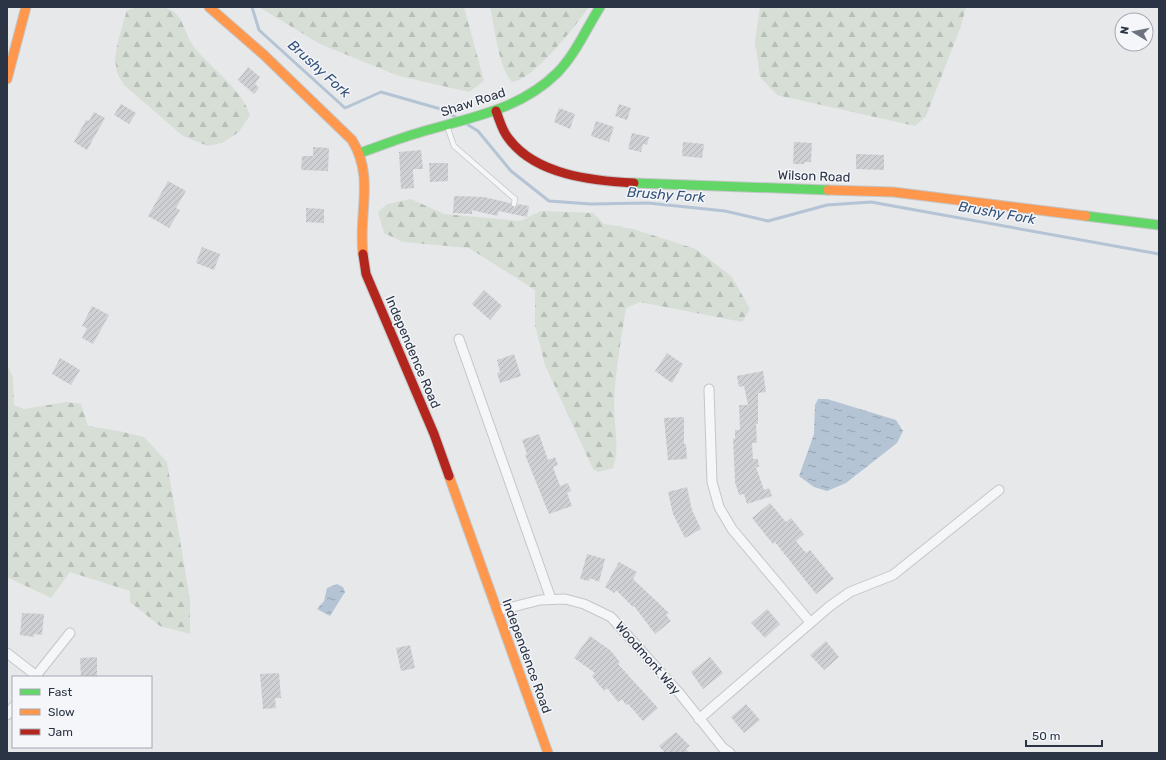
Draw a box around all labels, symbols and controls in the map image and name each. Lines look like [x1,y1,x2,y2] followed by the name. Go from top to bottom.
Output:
[1114,12,1154,52] north arrow
[1118,25,1132,35] text: N
[284,37,354,102] water label: Brushy Fork
[439,84,507,120] street label: Shaw Road
[777,167,851,185] street label: Wilson Road
[626,184,706,206] water label: Brushy Fork
[957,198,1038,228] water label: Brushy Fork
[383,294,443,410] street label: Independence Road
[499,597,555,715] street label: Independence Road
[612,618,684,698] street label: Woodmont Way
[12,676,152,748] legend
[48,685,72,699] text: Fast
[48,705,75,719] text: Slow
[1026,722,1102,748] scale bar
[48,725,73,739] text: Jam
[1032,729,1060,743] text: 50 m

